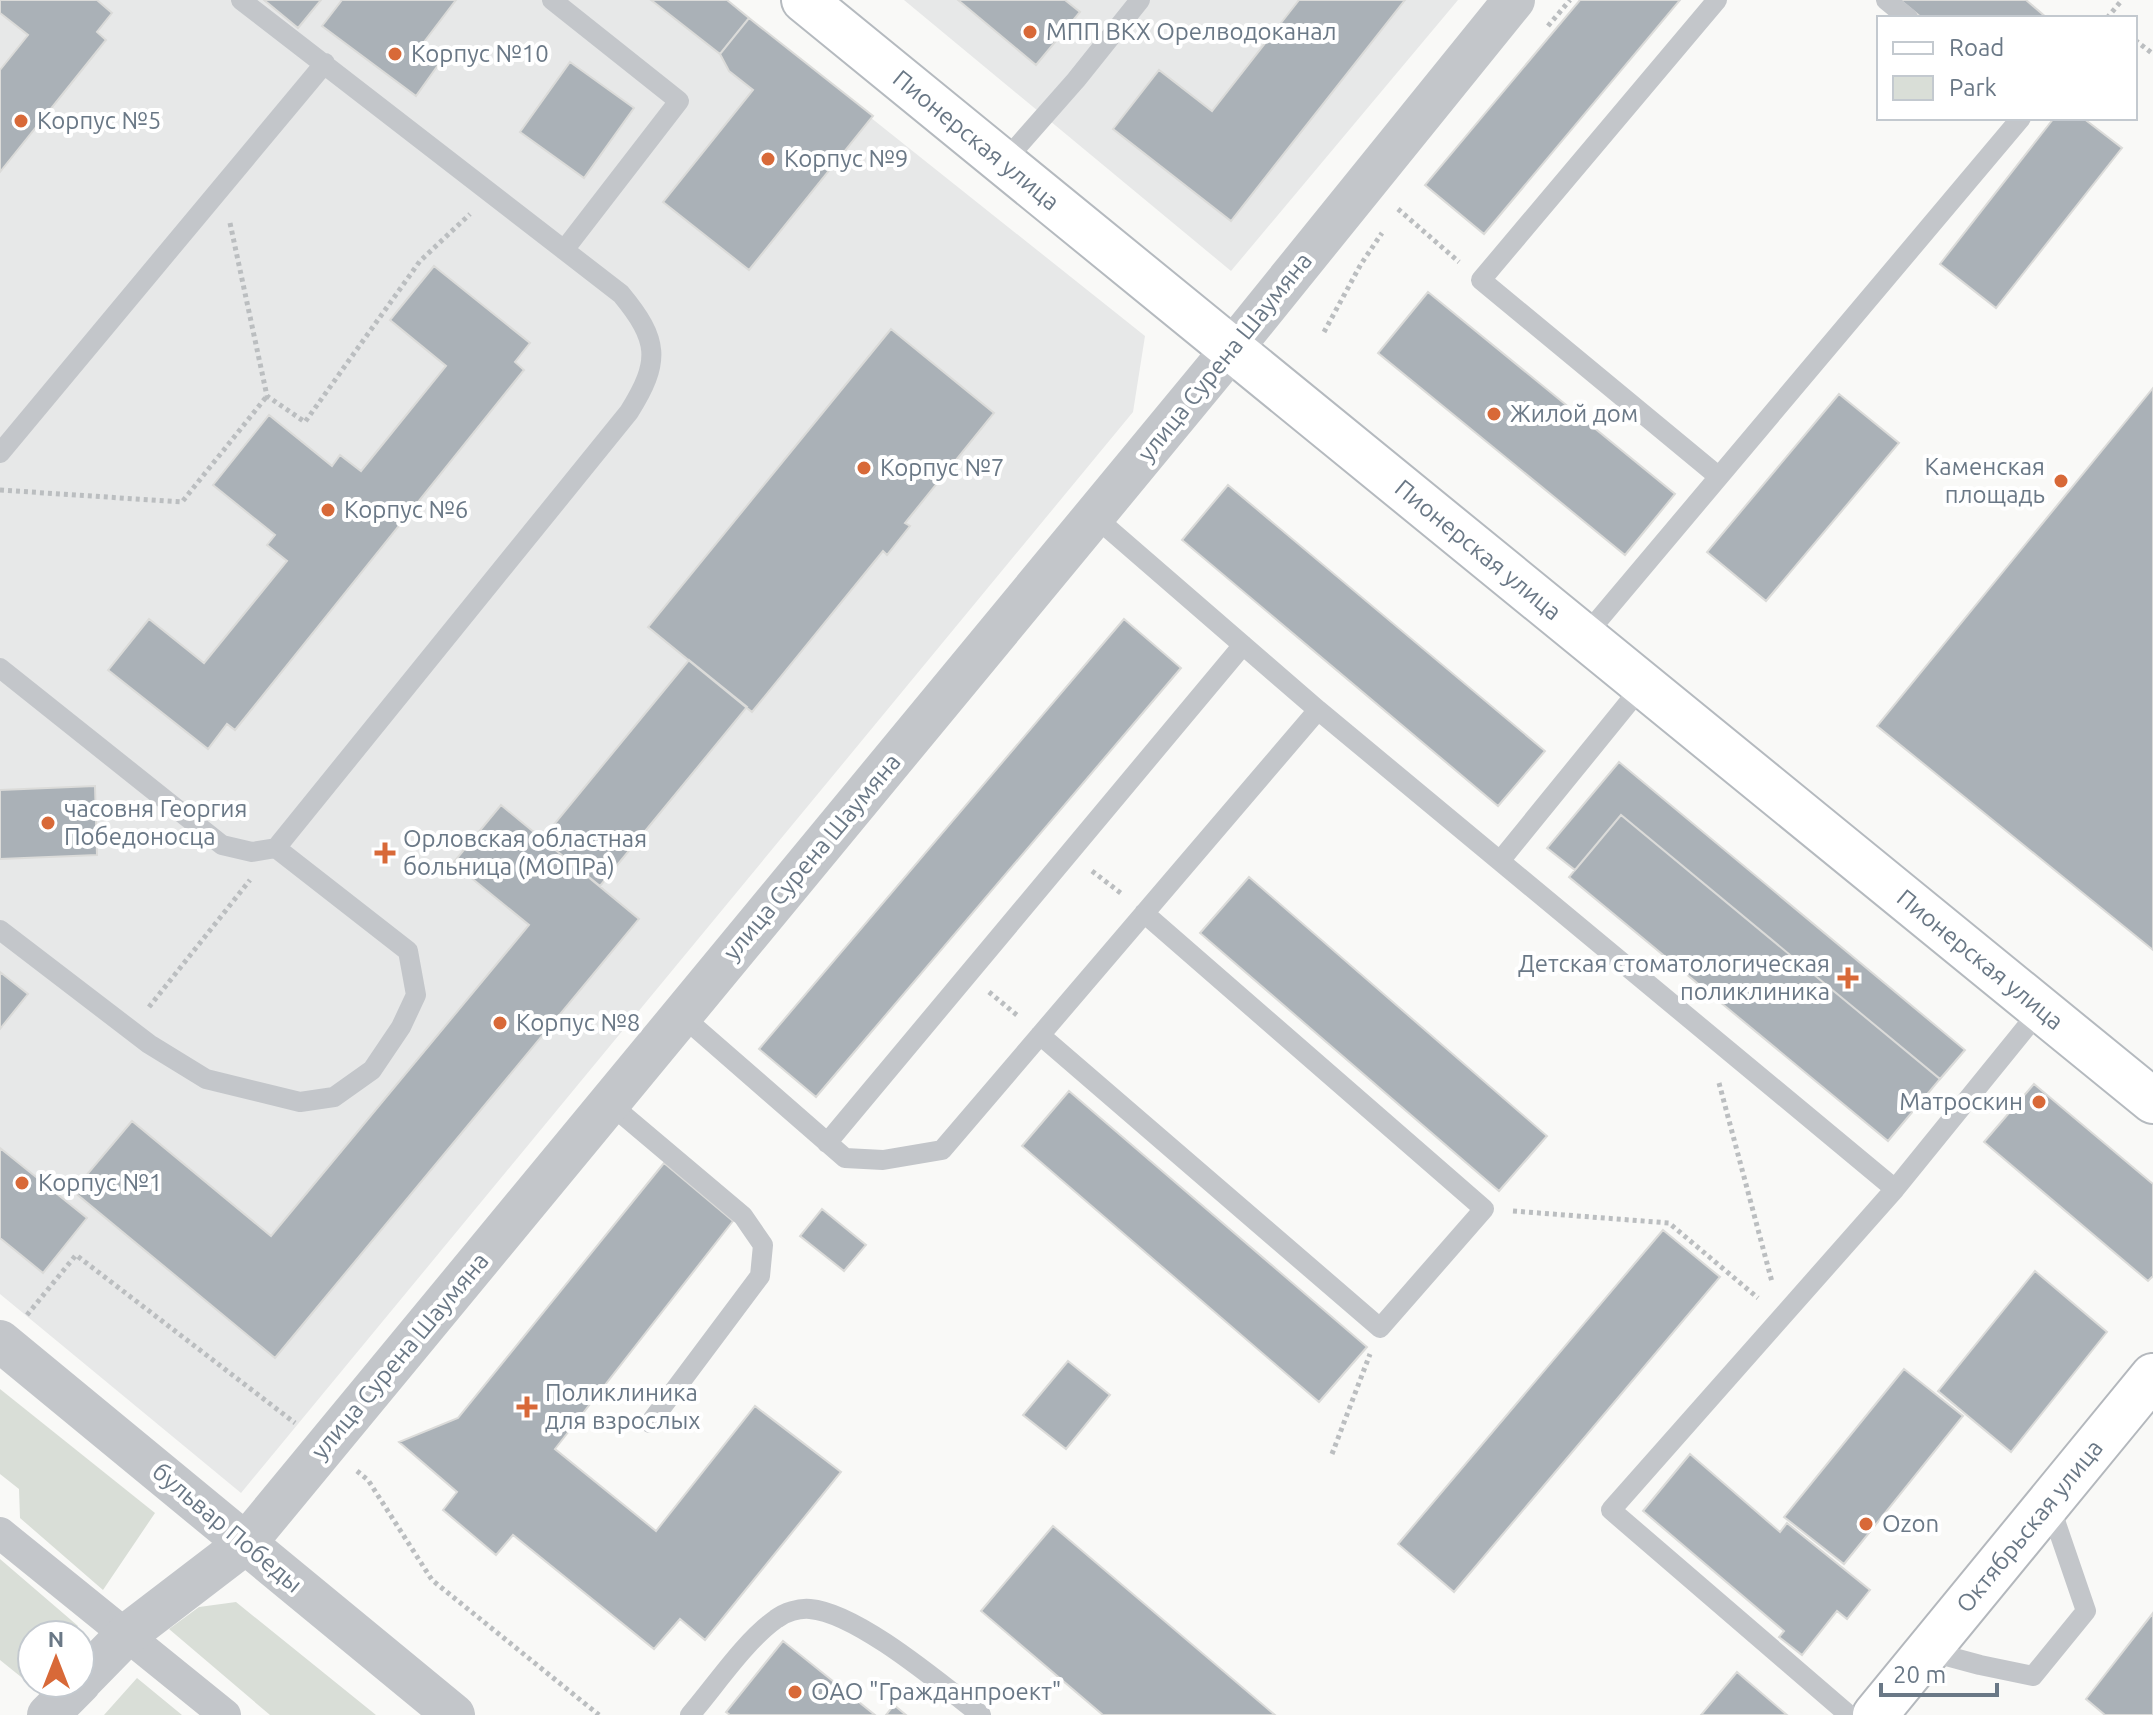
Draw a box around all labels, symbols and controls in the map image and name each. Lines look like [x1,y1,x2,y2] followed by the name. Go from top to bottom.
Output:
[1877,16,2137,120] legend
[1046,18,1337,45] place label: МПП ВКХ Орелводоканал
[1021,23,1039,41] marker: МПП ВКХ Орелводоканал
[1949,34,2004,61] text: Road
[411,40,549,67] place label: Корпус №10
[386,45,404,63] marker: Корпус №10
[888,64,1065,216] street label: Пионерская улица
[1949,74,1997,101] text: Park
[37,107,161,134] place label: Корпус №5
[12,112,30,130] marker: Корпус №5
[784,145,908,172] place label: Корпус №9
[759,150,777,168] marker: Корпус №9
[1132,247,1317,466] street label: улица Сурена Шаумяна
[1510,400,1638,427] place label: Жилой дом
[1485,405,1503,423] marker: Жилой дом
[1925,453,2045,508] place label: Каменская площадь
[880,454,1004,481] place label: Корпус №7
[855,459,873,477] marker: Корпус №7
[2052,472,2070,490] marker: Каменская площадь
[1390,474,1567,625] street label: Пионерская улица
[344,496,468,523] place label: Корпус №6
[319,501,337,519] marker: Корпус №6
[718,748,906,965] street label: улица Сурена Шаумяна
[64,795,247,850] place label: часовня Георгия Победоносца
[39,814,57,832] marker: часовня Георгия Победоносца
[403,825,647,880] place label: Орловская областная больница (МОПРа)
[374,842,396,864] marker: Орловская областная больница (МОПРа)
[1892,884,2069,1035] street label: Пионерская улица
[1518,950,1830,1005] place label: Детская стоматологическая поликлиника
[1837,967,1859,989] marker: Детская стоматологическая поликлиника
[516,1009,640,1036] place label: Корпус №8
[491,1014,509,1032] marker: Корпус №8
[1899,1088,2023,1115] place label: Матроскин
[2030,1093,2048,1111] marker: Матроскин
[38,1169,162,1196] place label: Корпус №1
[13,1174,31,1192] marker: Корпус №1
[306,1247,494,1464] street label: улица Сурена Шаумяна
[545,1379,700,1434] place label: Поликлиника для взрослых
[516,1396,538,1418] marker: Поликлиника для взрослых
[1951,1434,2108,1618] street label: Октябрьская улица
[147,1457,307,1598] street label: бульвар Победы
[1882,1510,1939,1537] place label: Ozon
[1857,1515,1875,1533] marker: Ozon
[16,1619,96,1699] north arrow
[48,1626,64,1651] text: N
[1881,1647,1997,1697] scale bar
[1893,1661,1946,1688] text: 20 m
[811,1678,1061,1705] place label: ОАО "Гражданпроект"
[786,1683,804,1701] marker: ОАО "Гражданпроект"

